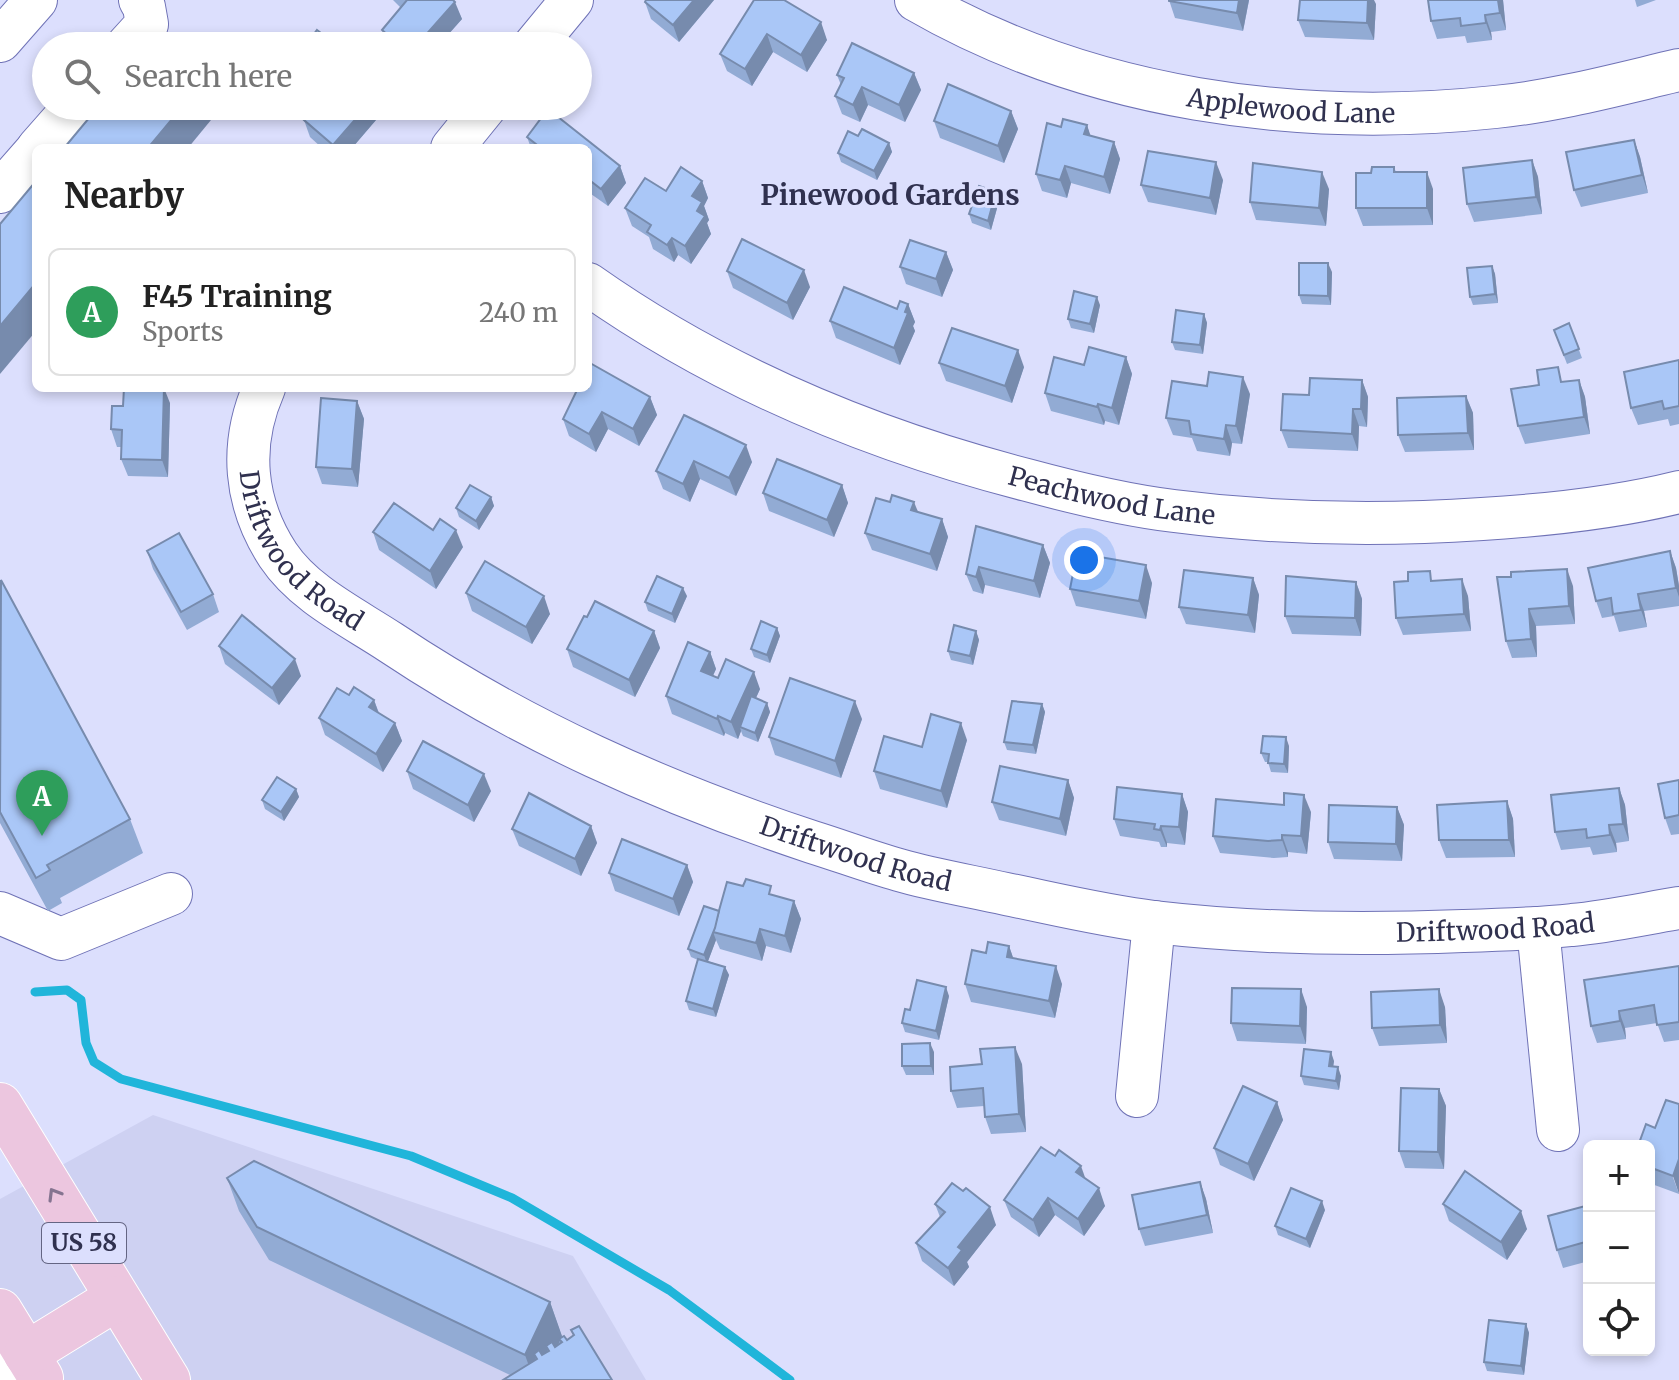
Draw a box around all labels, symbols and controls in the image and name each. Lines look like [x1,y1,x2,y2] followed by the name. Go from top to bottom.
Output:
[32,32,592,120] search box
[60,54,104,98] icon: search
[124,57,292,95] text: Search here
[1184,80,1395,130] street label: Applewood Lane
[64,175,184,217] text: Nearby
[760,177,1020,213] district label: Pinewood Gardens
[142,277,332,315] text: F45 Training
[83,296,101,329] text: A
[479,296,558,329] text: 240 m
[142,315,224,348] text: Sports
[1005,459,1217,532] street label: Peachwood Lane
[232,468,370,638] street label: Driftwood Road
[1064,540,1104,580] your location
[16,770,68,836] pin: A
[756,808,955,898] street label: Driftwood Road
[1396,906,1597,949] street label: Driftwood Road
[1583,1140,1655,1356] map controls
[1583,1140,1655,1212] button: +
[48,1188,64,1203] one-way arrow
[1583,1212,1655,1284] button: −
[42,1223,126,1263] road number: US 58
[1583,1284,1655,1356] button: locate

